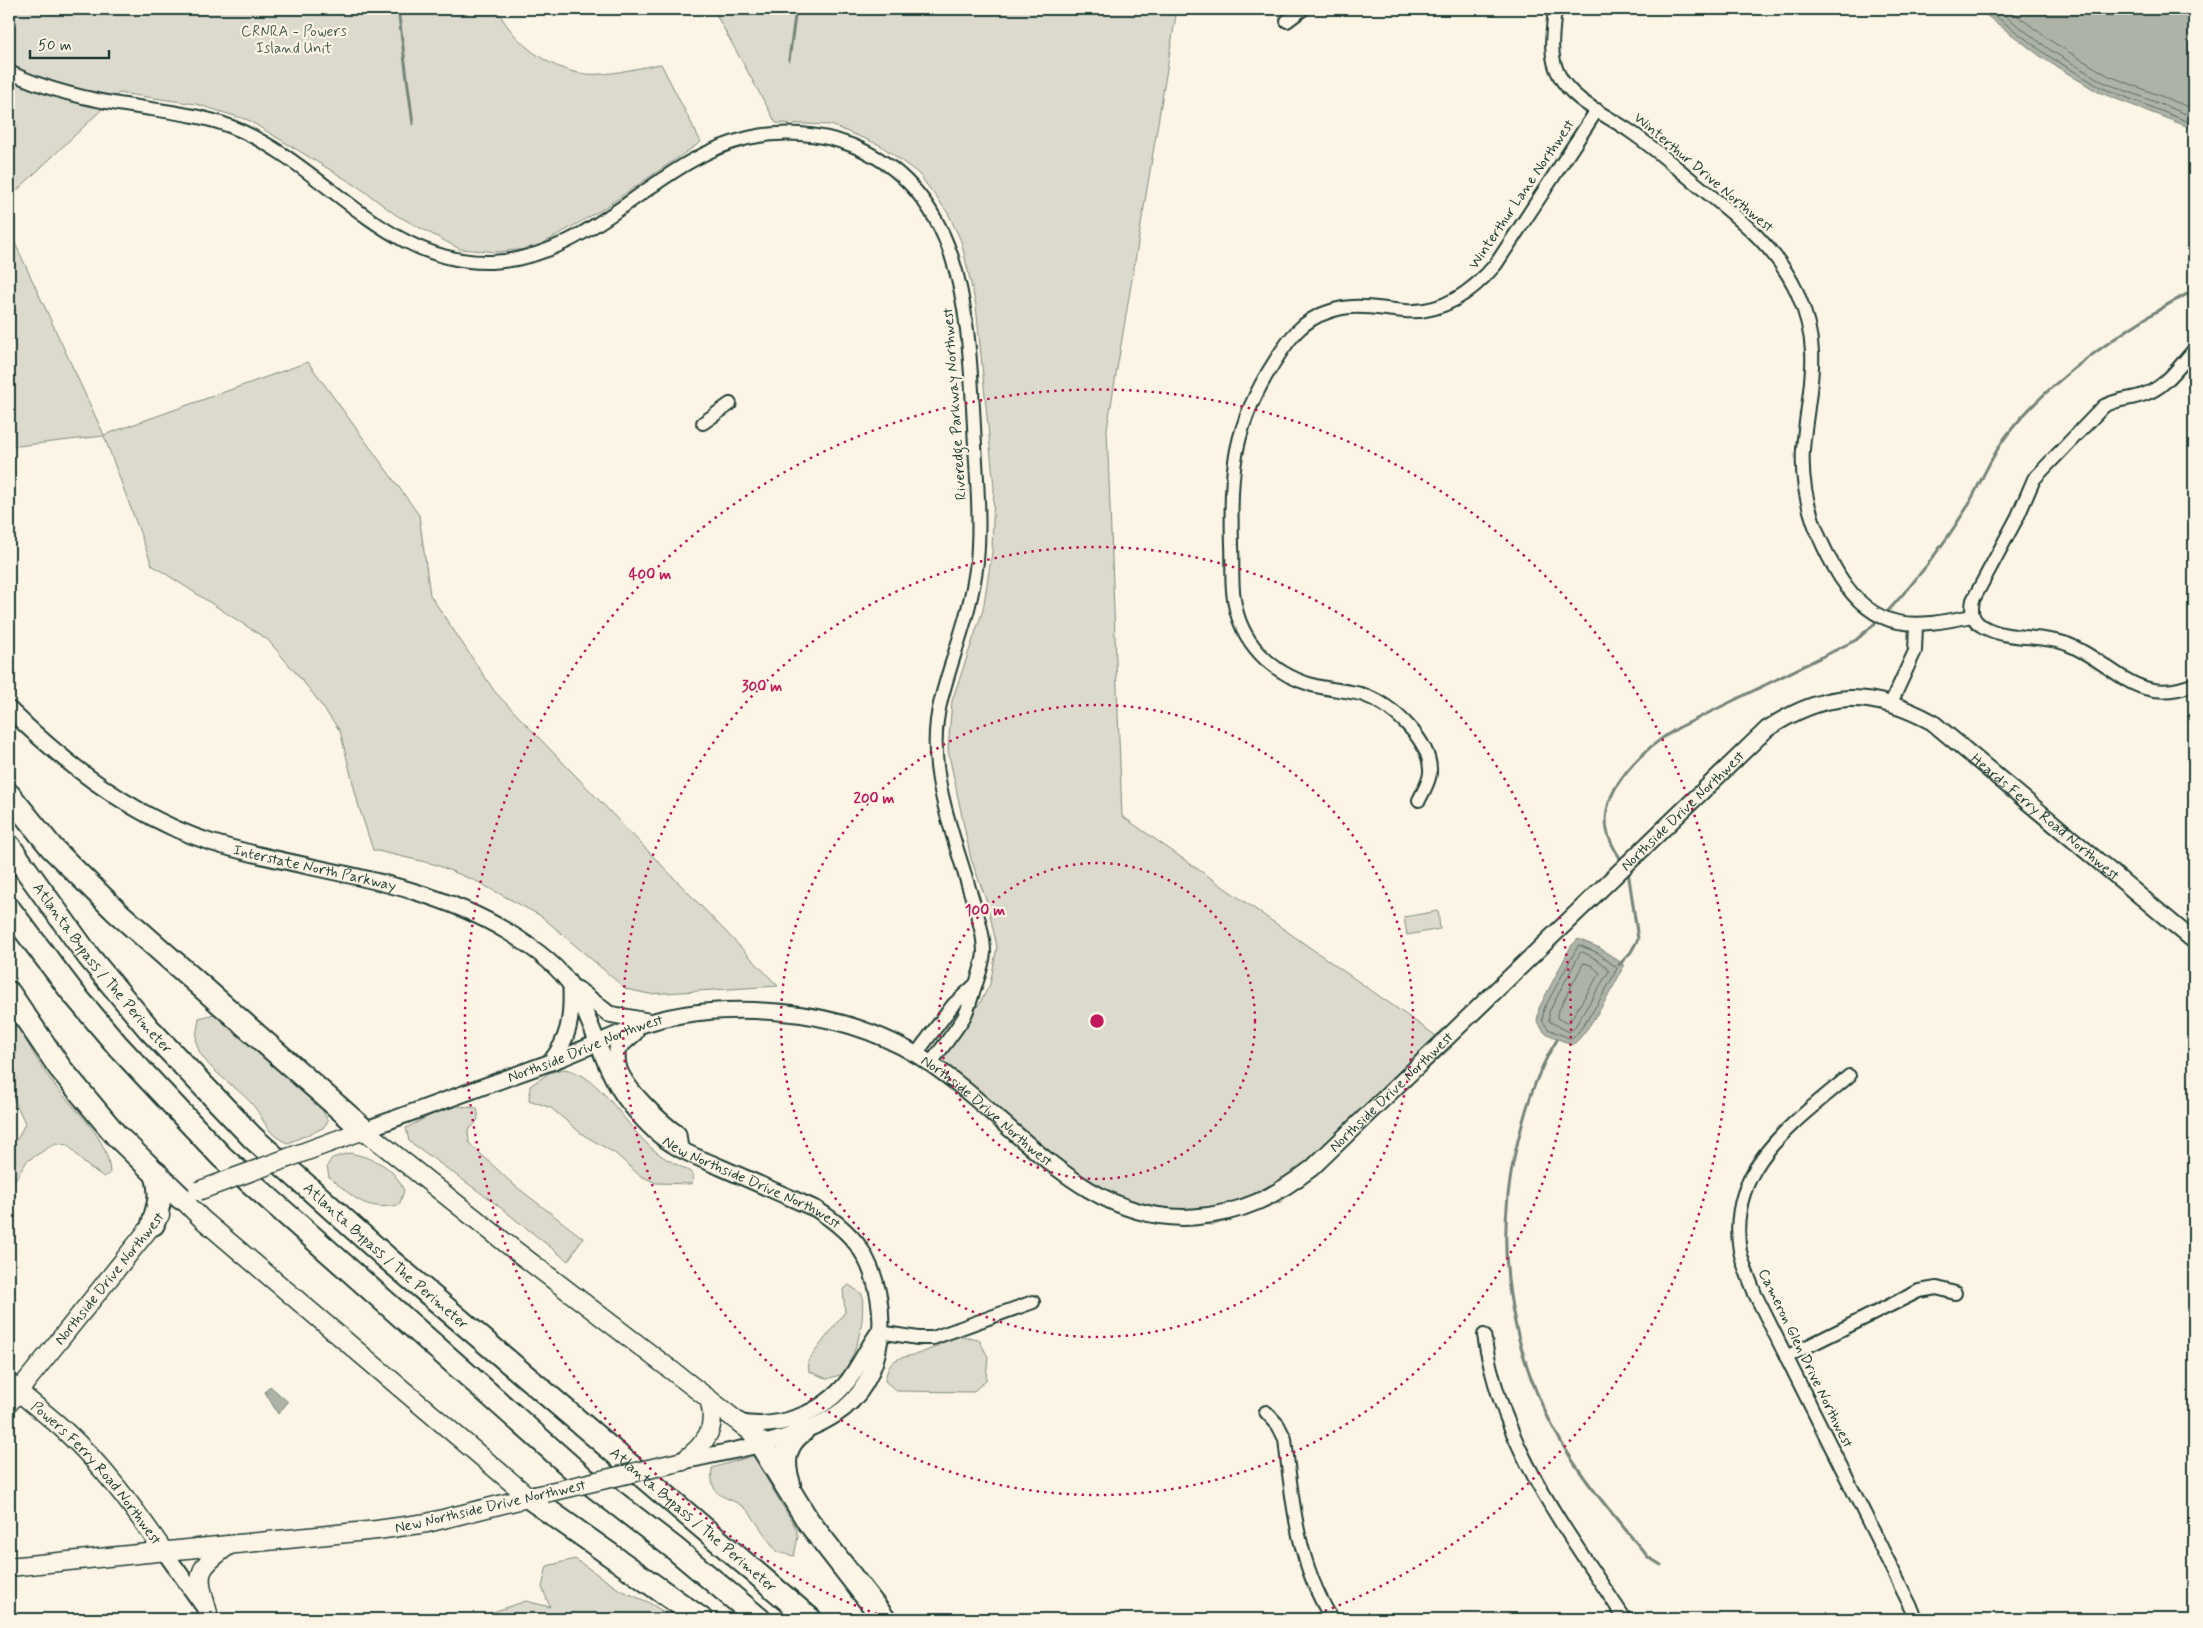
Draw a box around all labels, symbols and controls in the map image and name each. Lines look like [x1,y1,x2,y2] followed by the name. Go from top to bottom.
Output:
[241,22,347,59] park label: CRNRA - Powers Island Unit
[30,28,109,60] scale bar
[38,36,72,56] text: 50 m
[1629,108,1778,238] street label: Winterthur Drive Northwest
[1464,115,1580,273] street label: Winterthur Lane Northwest
[938,306,973,501] street label: Riveredge Parkway Northwest
[629,565,671,585] text: 400 m
[742,677,782,697] text: 300 m
[1617,746,1750,876] street label: Northside Drive Northwest
[1966,749,2124,886] street label: Heards Ferry Road Northwest
[854,789,895,809] text: 200 m
[231,840,398,897] street label: Interstate North Parkway
[28,879,176,1059] street label: Atlanta Bypass / The Perimeter
[965,901,1005,921] text: 100 m
[505,1010,666,1088] street label: Northside Drive Northwest
[1088,1012,1106,1030] centre of rings
[1325,1028,1458,1157] street label: Northside Drive Northwest
[917,1051,1057,1172] street label: Northside Drive Northwest
[658,1132,845,1235] street label: New Northside Drive Northwest
[299,1179,473,1334] street label: Atlanta Bypass / The Perimeter
[50,1208,170,1350] street label: Northside Drive Northwest
[1753,1266,1858,1452] street label: Cameron Glen Drive Northwest
[27,1397,166,1550] street label: Powers Ferry Road Northwest
[605,1443,781,1597] street label: Atlanta Bypass / The Perimeter
[393,1475,588,1539] street label: New Northside Drive Northwest

